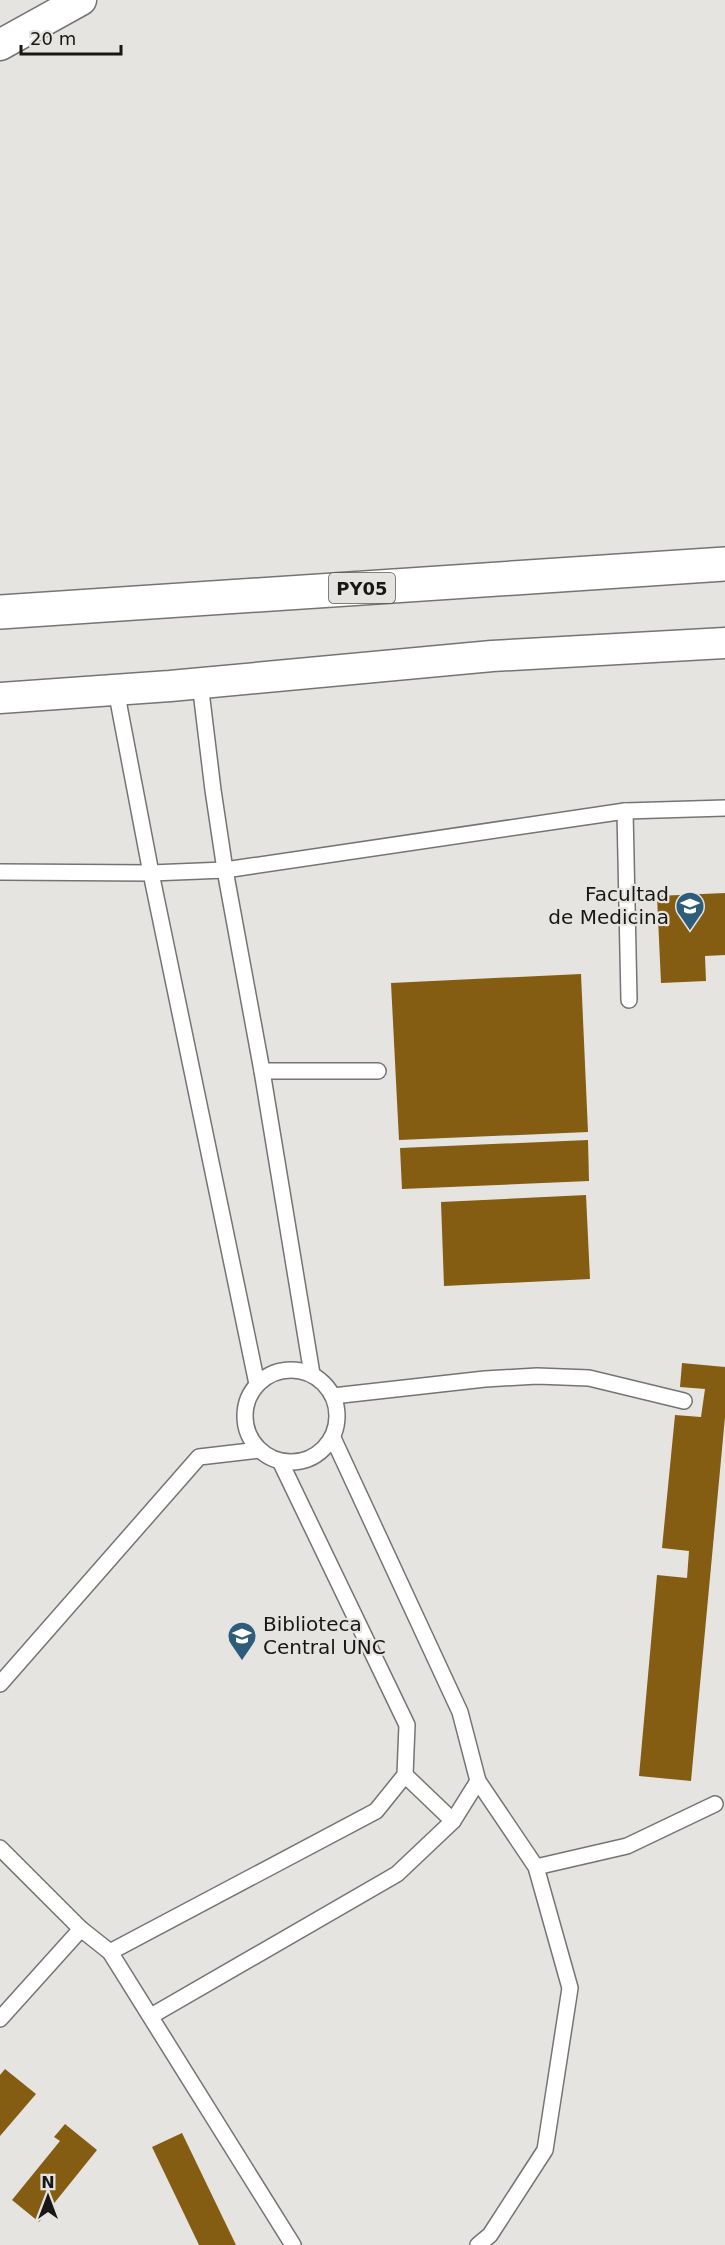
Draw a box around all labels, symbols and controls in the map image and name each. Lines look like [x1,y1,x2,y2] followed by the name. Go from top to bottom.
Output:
[21,18,122,56] scale bar
[30,28,76,49] text: 20 m
[329,573,395,603] road number: PY05
[548,882,669,929] place label: Facultad de Medicina
[674,890,706,932] school or university icon: Facultad de Medicina
[263,1612,386,1659] place label: Biblioteca Central UNC
[226,1620,258,1662] school or university icon: Biblioteca Central UNC
[18,2167,78,2227] north arrow
[41,2173,55,2192] text: N

